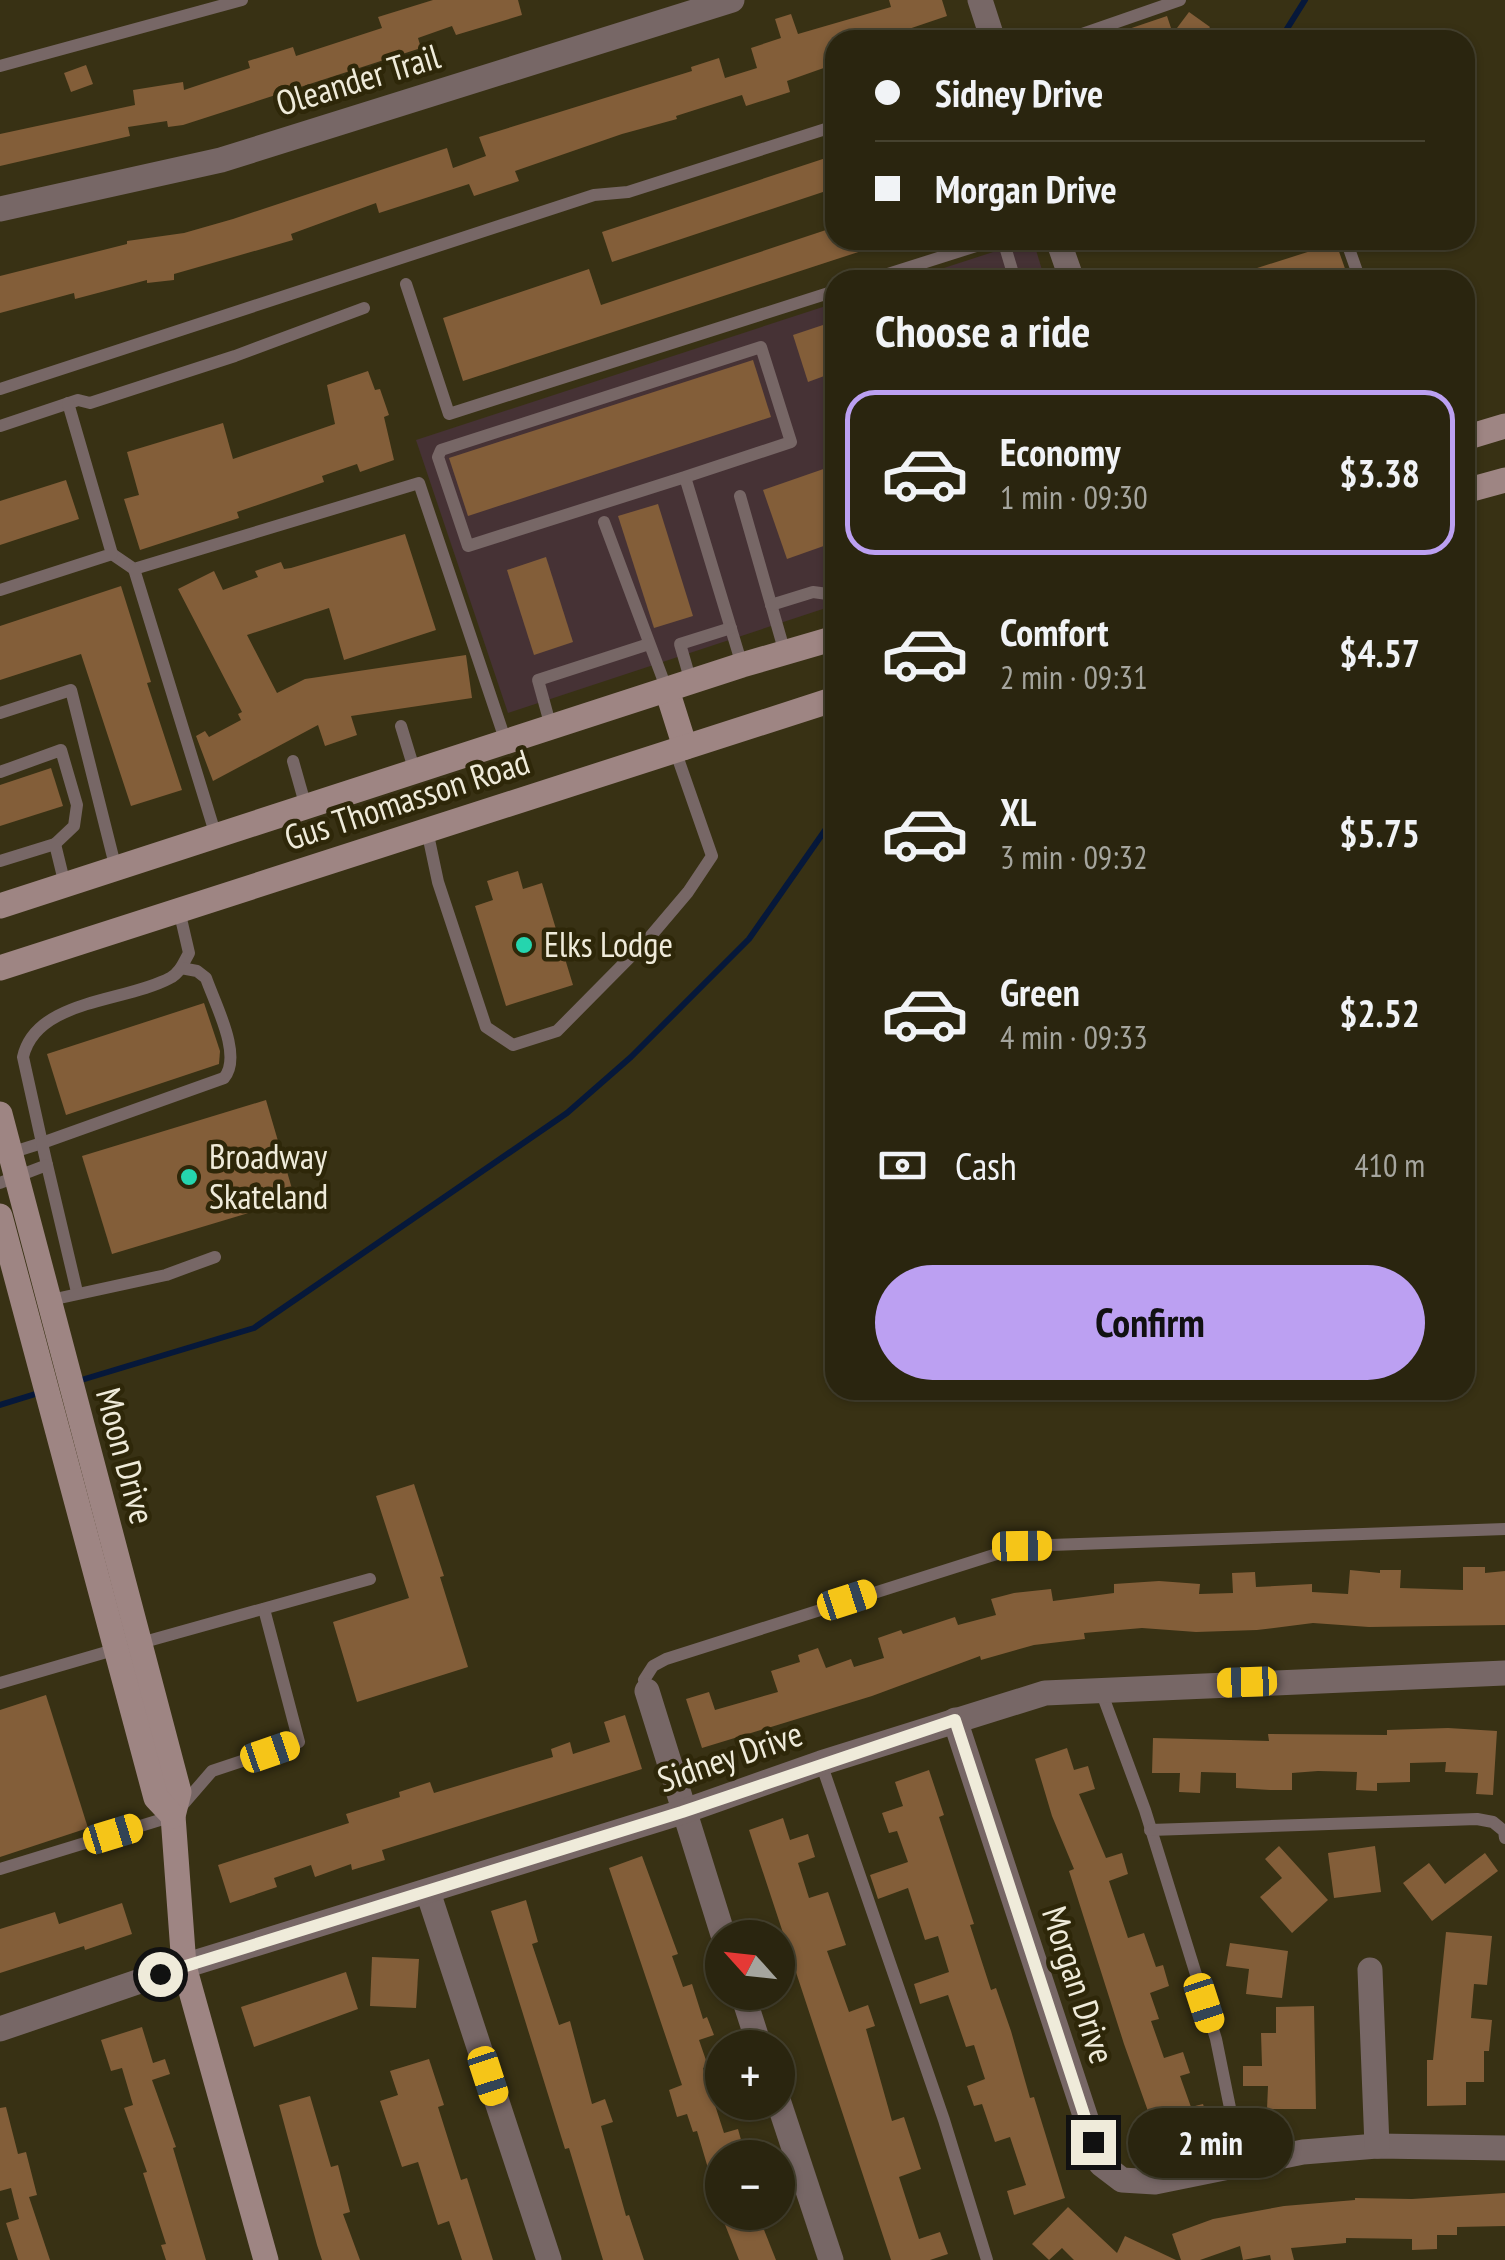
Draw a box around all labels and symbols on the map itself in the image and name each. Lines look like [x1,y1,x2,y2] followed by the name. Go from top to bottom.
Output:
[270,32,445,126] street label: Oleander Trail
[278,738,535,860] street label: Gus Thomasson Road
[544,921,673,967] place label: Elks Lodge
[513,934,535,956] marker: Elks Lodge
[209,1133,328,1219] place label: Broadway Skateland
[178,1166,200,1188] marker: Broadway Skateland
[86,1383,166,1529] street label: Moon Drive
[992,1530,1052,1562] car
[814,1576,880,1624] car
[1216,1666,1278,1698] car
[651,1710,808,1802] street label: Sidney Drive
[237,1728,303,1776] car
[80,1811,146,1857] car
[1032,1900,1126,2069] street label: Morgan Drive
[705,1920,795,2010] north arrow
[138,1952,183,1997] route start
[1180,1970,1228,2036] car
[464,2043,512,2109] car
[1128,2107,1293,2177] callout: 2 min
[1071,2120,1116,2165] route end

